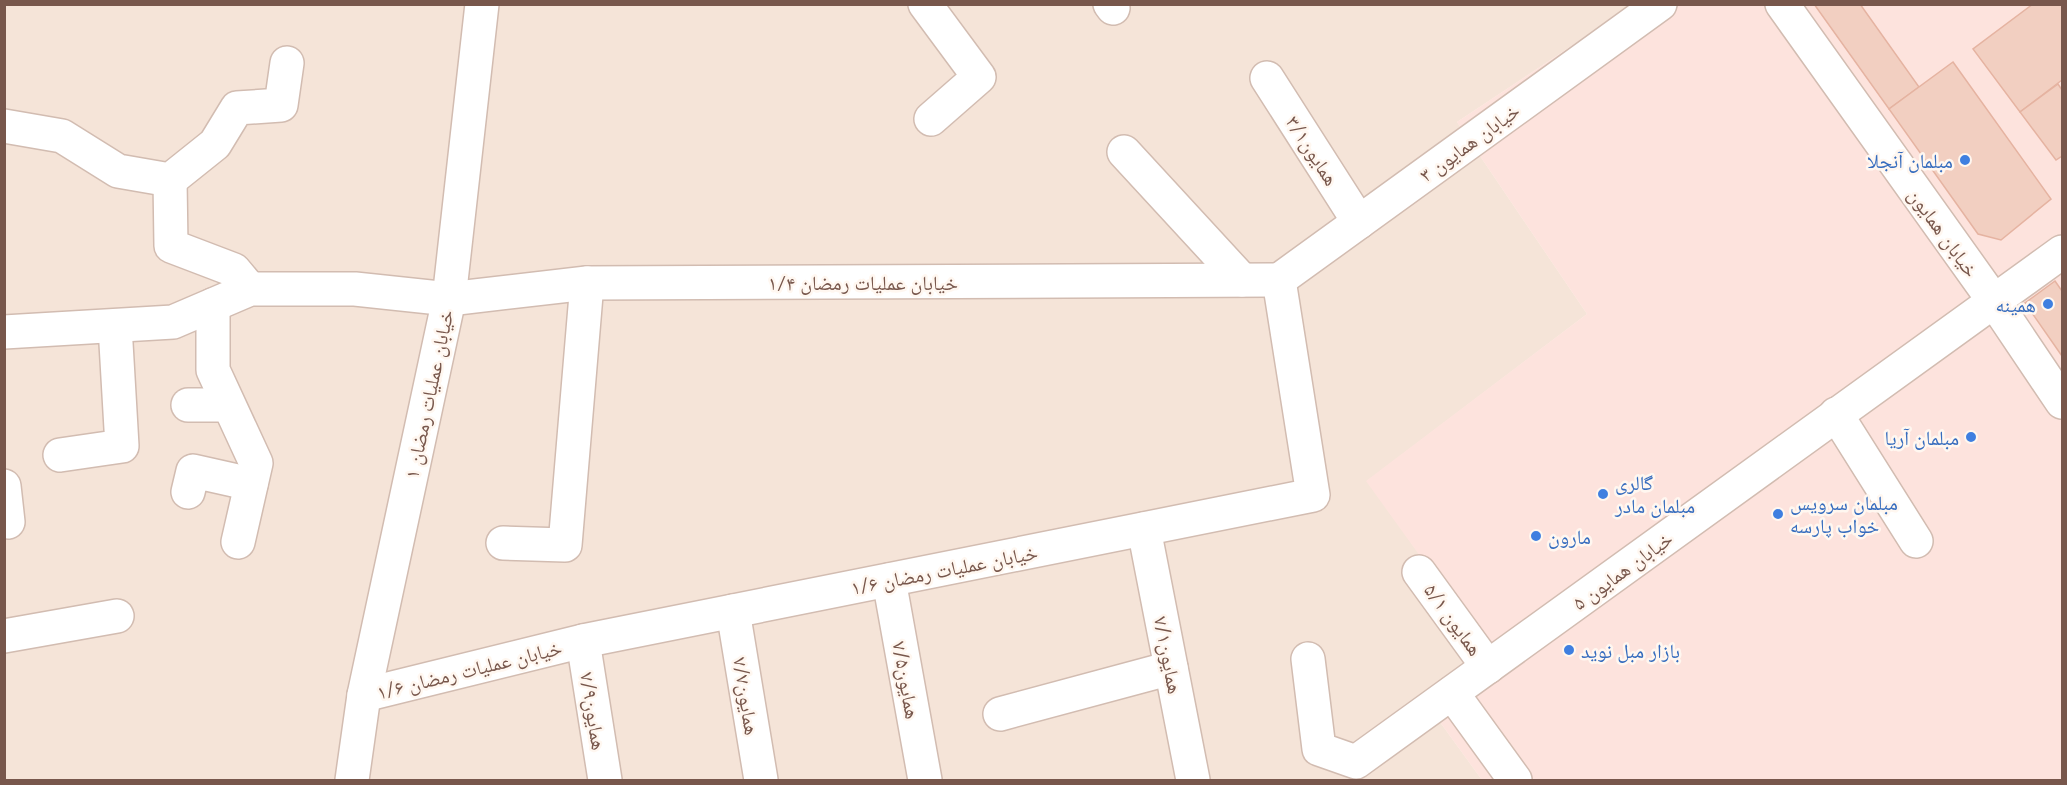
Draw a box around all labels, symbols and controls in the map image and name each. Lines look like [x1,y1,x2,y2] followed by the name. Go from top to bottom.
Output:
[1414,97,1525,187] street label: خیابان همایون ۳
[1281,111,1344,190] street label: همایون۳/۱
[1867,148,1953,173] place label: مبلمان آنجلا
[1958,153,1972,167] marker: مبلمان آنجلا
[1903,183,1984,282] street label: خیابان همایون
[768,270,958,295] street label: خیابان عملیات رمضان ۱/۴
[1996,292,2036,316] place label: همینه
[2041,297,2055,311] marker: همینه
[398,307,459,481] street label: خیابان عملیات رمضان ۱
[1885,425,1959,450] place label: مبلمان آریا
[1964,430,1978,444] marker: مبلمان آریا
[1614,470,1695,518] place label: گالری مبلمان مادر
[1596,487,1610,501] marker: گالری مبلمان مادر
[1790,490,1898,538] place label: مبلمان سرویس خواب پارسه
[1771,507,1785,521] marker: مبلمان سرویس خواب پارسه
[1548,524,1591,549] place label: مارون
[1567,525,1678,615] street label: خیابان همایون ۵
[1529,529,1543,543] marker: مارون
[849,539,1040,600] street label: خیابان عملیات رمضان ۱/۶
[1419,578,1488,660] street label: همایون ۵/۱
[1149,614,1188,696] street label: همایون۷/۱
[374,634,564,705] street label: خیابان عملیات رمضان ۱/۶
[1581,638,1680,663] place label: بازار مبل نوید
[887,639,926,721] street label: همایون۷/۵
[1562,643,1576,657] marker: بازار مبل نوید
[728,655,765,737] street label: همایون۷/۷
[575,670,612,752] street label: همایون۷/۹

